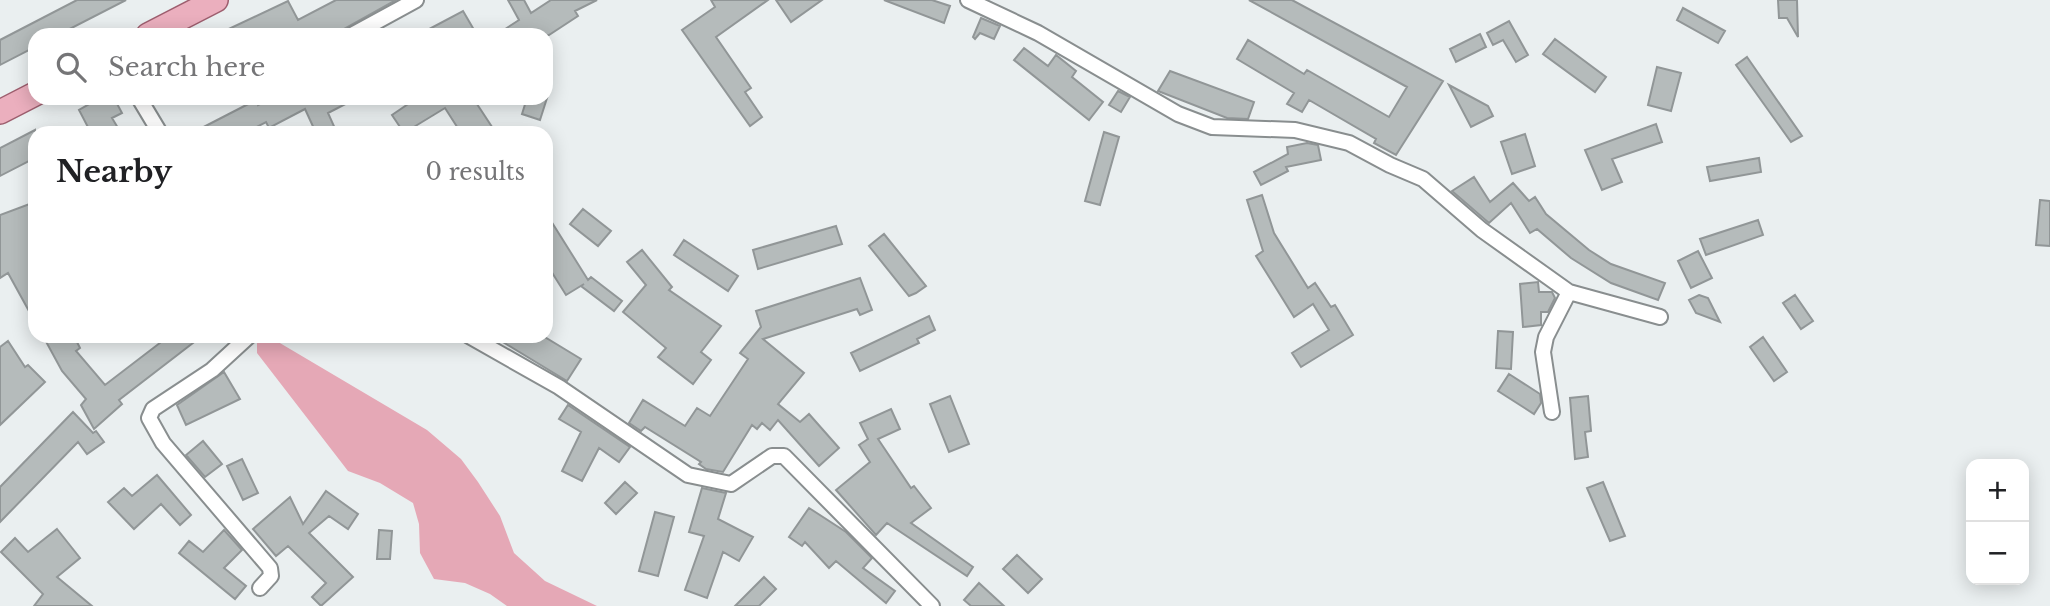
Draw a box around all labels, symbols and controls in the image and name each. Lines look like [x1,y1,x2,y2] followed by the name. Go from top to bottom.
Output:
[28,28,553,105] search box
[52,48,90,86] icon: search
[108,51,265,83] text: Search here
[56,153,172,190] text: Nearby
[426,158,525,186] text: 0 results
[1966,459,2029,585] map controls
[1966,459,2029,522] button: +
[1966,522,2029,585] button: −

